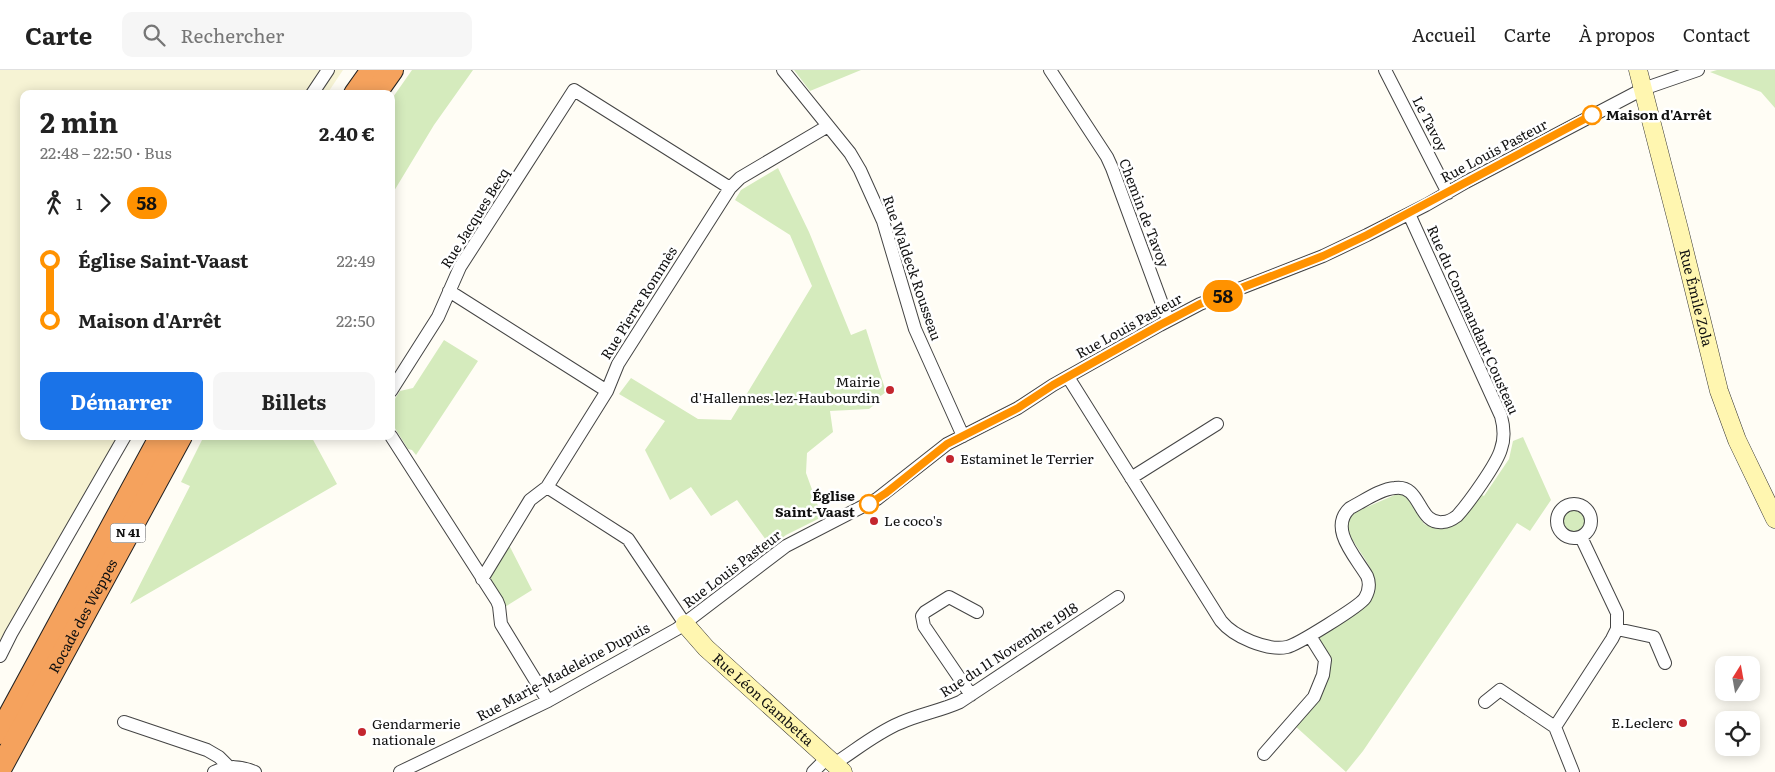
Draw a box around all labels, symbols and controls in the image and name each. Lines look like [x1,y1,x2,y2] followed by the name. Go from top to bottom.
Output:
[122,12,472,57] search box
[25,17,92,52] text: Carte
[140,21,168,49] icon: search
[180,21,284,49] text: Rechercher
[1412,21,1476,48] text: Accueil
[1504,21,1551,48] text: Carte
[1579,21,1655,48] text: À propos
[1683,21,1750,48] text: Contact
[1409,93,1454,155] street label: Le Tavoy
[40,100,118,142] text: 2 min
[1606,104,1712,124] place label: Maison d'Arrêt
[1582,105,1602,125] marker: Maison d'Arrêt
[1437,113,1551,187] street label: Rue Louis Pasteur
[319,119,375,147] text: 2.40 €
[40,140,172,164] text: 22:48 – 22:50 · Bus
[1115,155,1175,271] street label: Chemin de Tavoy
[435,163,513,272] street label: Rue Jacques Becq
[40,189,68,217] icon: walk
[91,189,119,217] icon: forward
[137,189,157,216] text: 58
[76,191,83,215] text: 1
[879,192,947,343] street label: Rue Waldeck Rousseau
[1423,222,1525,417] street label: Rue du Commandant Cousteau
[595,242,681,363] street label: Rue Pierre Rommès
[78,246,248,274] text: Église Saint-Vaast
[1675,247,1719,349] street label: Rue Émile Zola
[337,248,375,272] text: 22:49
[1200,280,1246,312] line badge: 58
[1213,282,1233,309] text: 58
[1072,287,1186,363] street label: Rue Louis Pasteur
[78,306,221,334] text: Maison d'Arrêt
[336,308,375,332] text: 22:50
[690,371,880,407] place label: Mairie d'Hallennes-lez-Haubourdin
[40,372,203,430] button: Démarrer
[213,372,375,430] button: Billets
[884,384,896,396] marker: Mairie d'Hallennes-lez-Haubourdin
[960,448,1094,468] place label: Estaminet le Terrier
[944,453,956,465] marker: Estaminet le Terrier
[775,485,856,521] place label: Église Saint-Vaast
[859,494,879,514] marker: Église Saint-Vaast
[884,510,942,530] place label: Le coco's
[868,515,880,527] marker: Le coco's
[110,523,146,542] road number: N 41
[678,524,785,612] street label: Rue Louis Pasteur
[43,555,121,676] street label: Rocade des Weppes
[935,597,1082,701] street label: Rue du 11 Novembre 1918
[472,617,653,725] street label: Rue Marie-Madeleine Dupuis
[709,648,819,750] street label: Rue Léon Gambetta
[1715,656,1760,701] north arrow
[1715,656,1760,756] map controls
[1715,711,1760,756] button: locate
[1611,712,1673,732] place label: E.Leclerc
[372,713,461,749] place label: Gendarmerie nationale
[1677,717,1689,729] marker: E.Leclerc
[356,726,368,738] marker: Gendarmerie nationale

